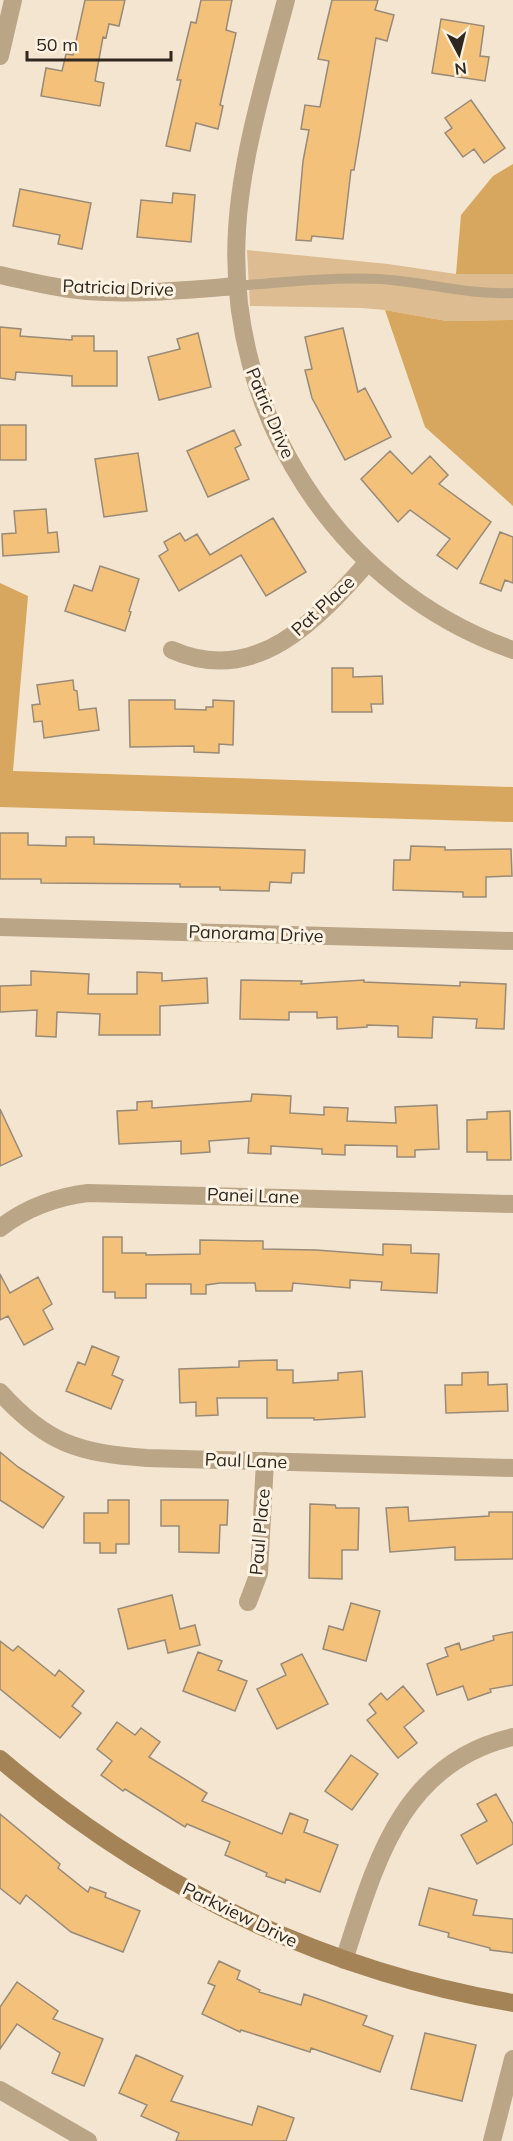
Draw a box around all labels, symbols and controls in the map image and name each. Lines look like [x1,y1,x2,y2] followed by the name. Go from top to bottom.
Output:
[27,24,171,62] scale bar
[429,24,489,84] north arrow
[36,33,78,56] text: 50 m
[454,58,468,80] text: N
[62,274,174,301] street label: Patricia Drive
[241,364,300,462] street label: Patric Drive
[286,570,359,641] street label: Pat Place
[188,920,324,947] street label: Panorama Drive
[206,1182,300,1209] street label: Panei Lane
[204,1448,288,1473] street label: Paul Lane
[244,1488,275,1576] street label: Paul Place
[179,1877,301,1952] street label: Parkview Drive

